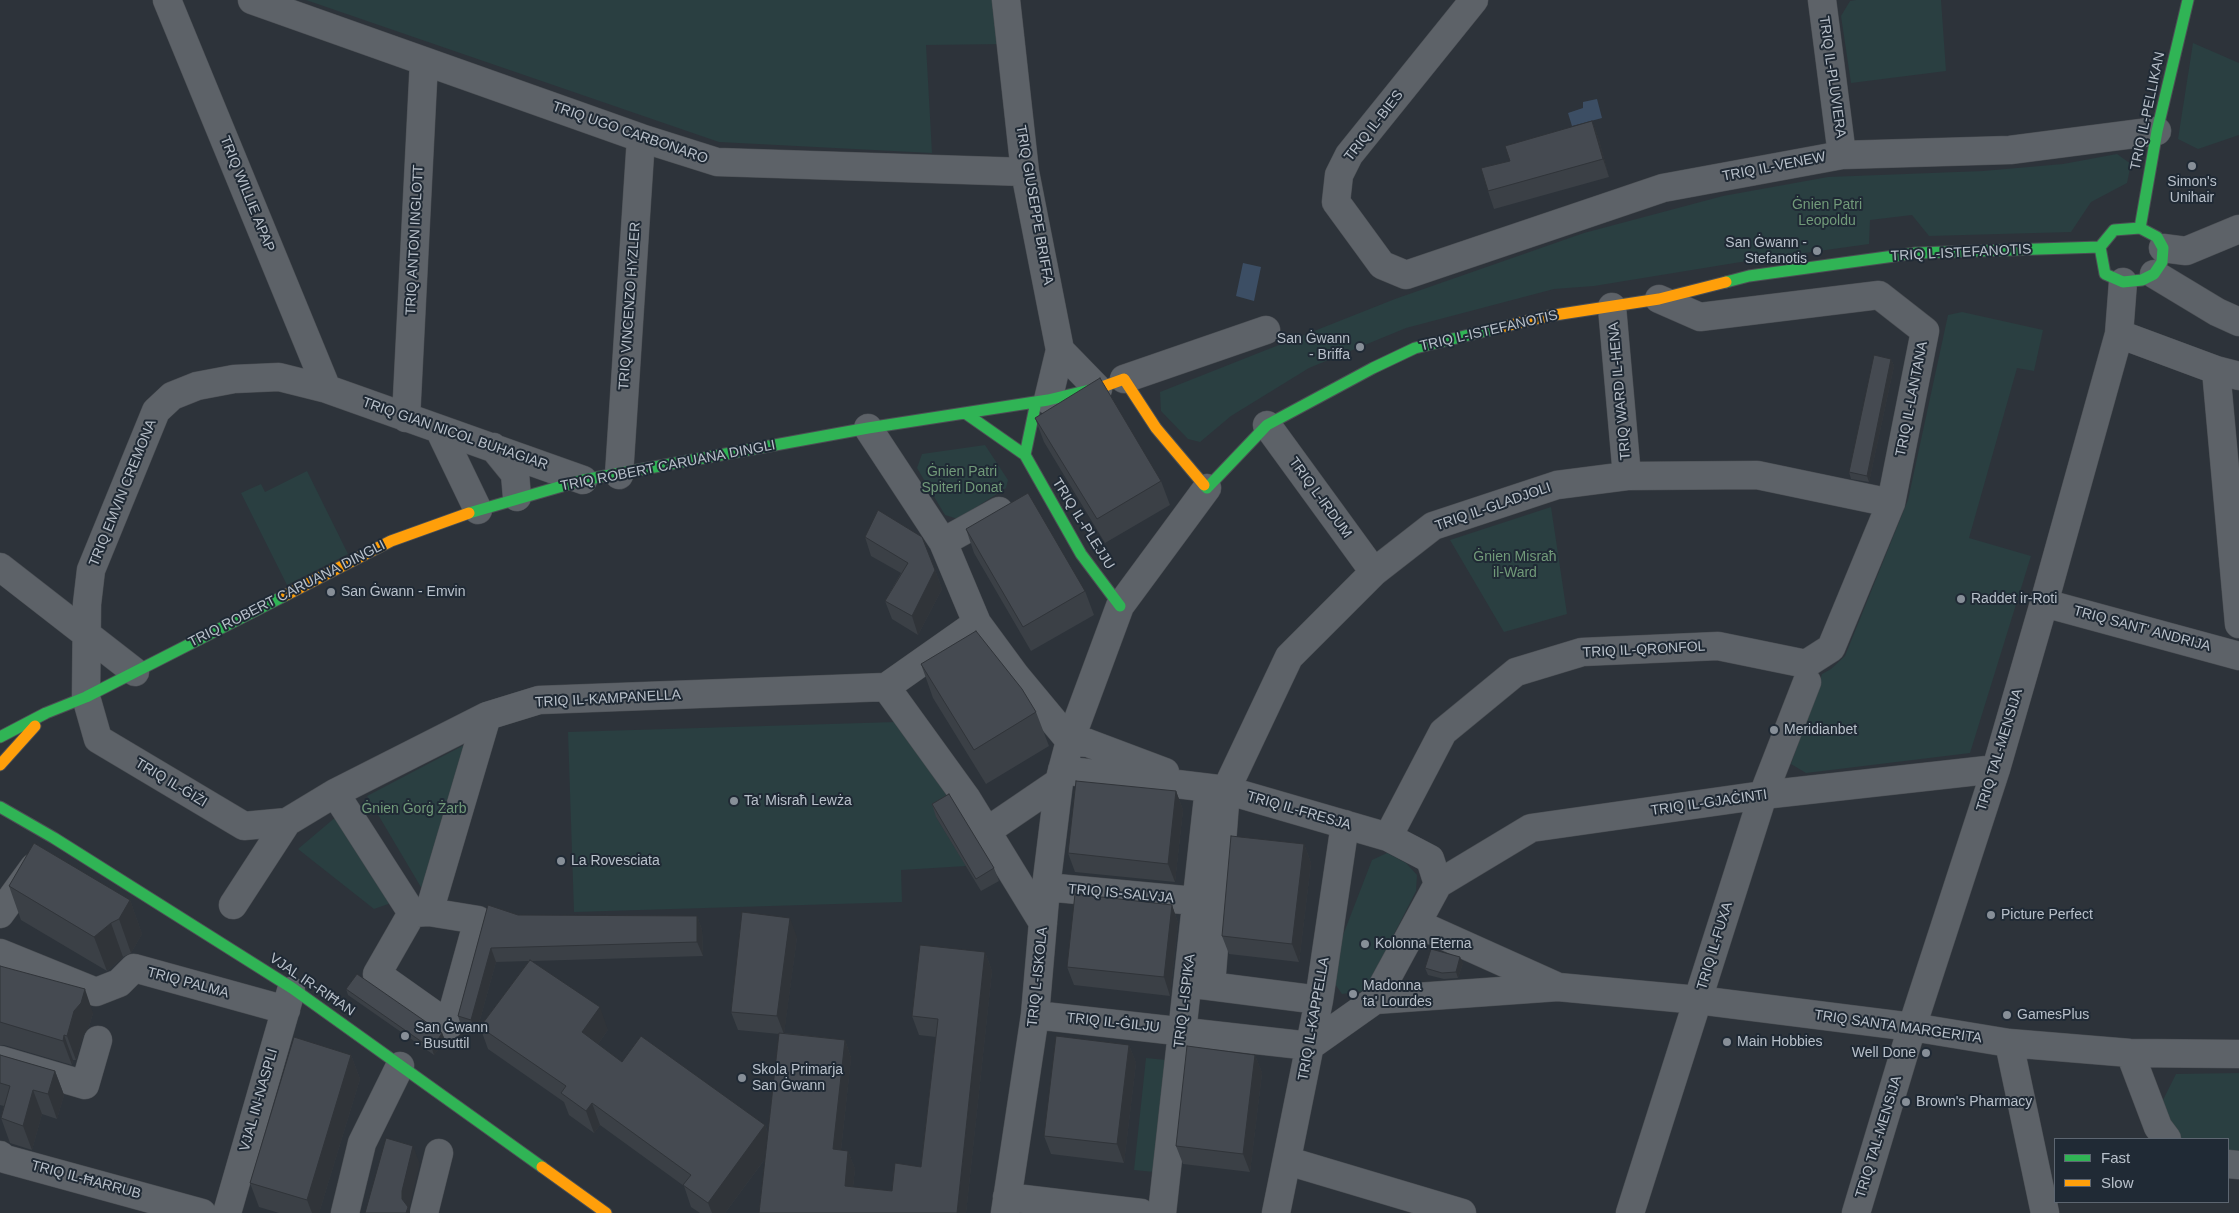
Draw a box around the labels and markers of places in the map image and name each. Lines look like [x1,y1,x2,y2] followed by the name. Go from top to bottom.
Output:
[2186,160,2198,172] marker: Simon's Unihair
[2167,174,2217,206] place label: Simon's Unihair
[1725,235,1807,268] place label: San Ġwann - Stefanotis
[1811,245,1823,257] marker: San Ġwann - Stefanotis
[1277,331,1350,364] place label: San Ġwann - Briffa
[1354,341,1366,353] marker: San Ġwann - Briffa
[341,584,465,600] place label: San Ġwann - Emvin
[325,586,337,598] marker: San Ġwann - Emvin
[1971,591,2057,607] place label: Raddet ir-Roti
[1955,593,1967,605] marker: Raddet ir-Roti
[1784,722,1857,738] place label: Meridianbet
[1768,724,1780,736] marker: Meridianbet
[744,793,852,809] place label: Ta' Misraħ Lewża
[728,795,740,807] marker: Ta' Misraħ Lewża
[571,853,660,869] place label: La Rovesciata
[555,855,567,867] marker: La Rovesciata
[2001,907,2093,923] place label: Picture Perfect
[1985,909,1997,921] marker: Picture Perfect
[1375,936,1472,952] place label: Kolonna Eterna
[1359,938,1371,950] marker: Kolonna Eterna
[1363,978,1432,1010] place label: Madonna ta' Lourdes
[1347,988,1359,1000] marker: Madonna ta' Lourdes
[2017,1007,2089,1023] place label: GamesPlus
[2001,1009,2013,1021] marker: GamesPlus
[415,1020,488,1052] place label: San Ġwann - Busuttil
[399,1030,411,1042] marker: San Ġwann - Busuttil
[1737,1034,1823,1050] place label: Main Hobbies
[1721,1036,1733,1048] marker: Main Hobbies
[1852,1045,1916,1061] place label: Well Done
[1920,1047,1932,1059] marker: Well Done
[752,1062,843,1094] place label: Skola Primarja San Ġwann
[736,1072,748,1084] marker: Skola Primarja San Ġwann
[1916,1094,2032,1110] place label: Brown's Pharmacy
[1900,1096,1912,1108] marker: Brown's Pharmacy

